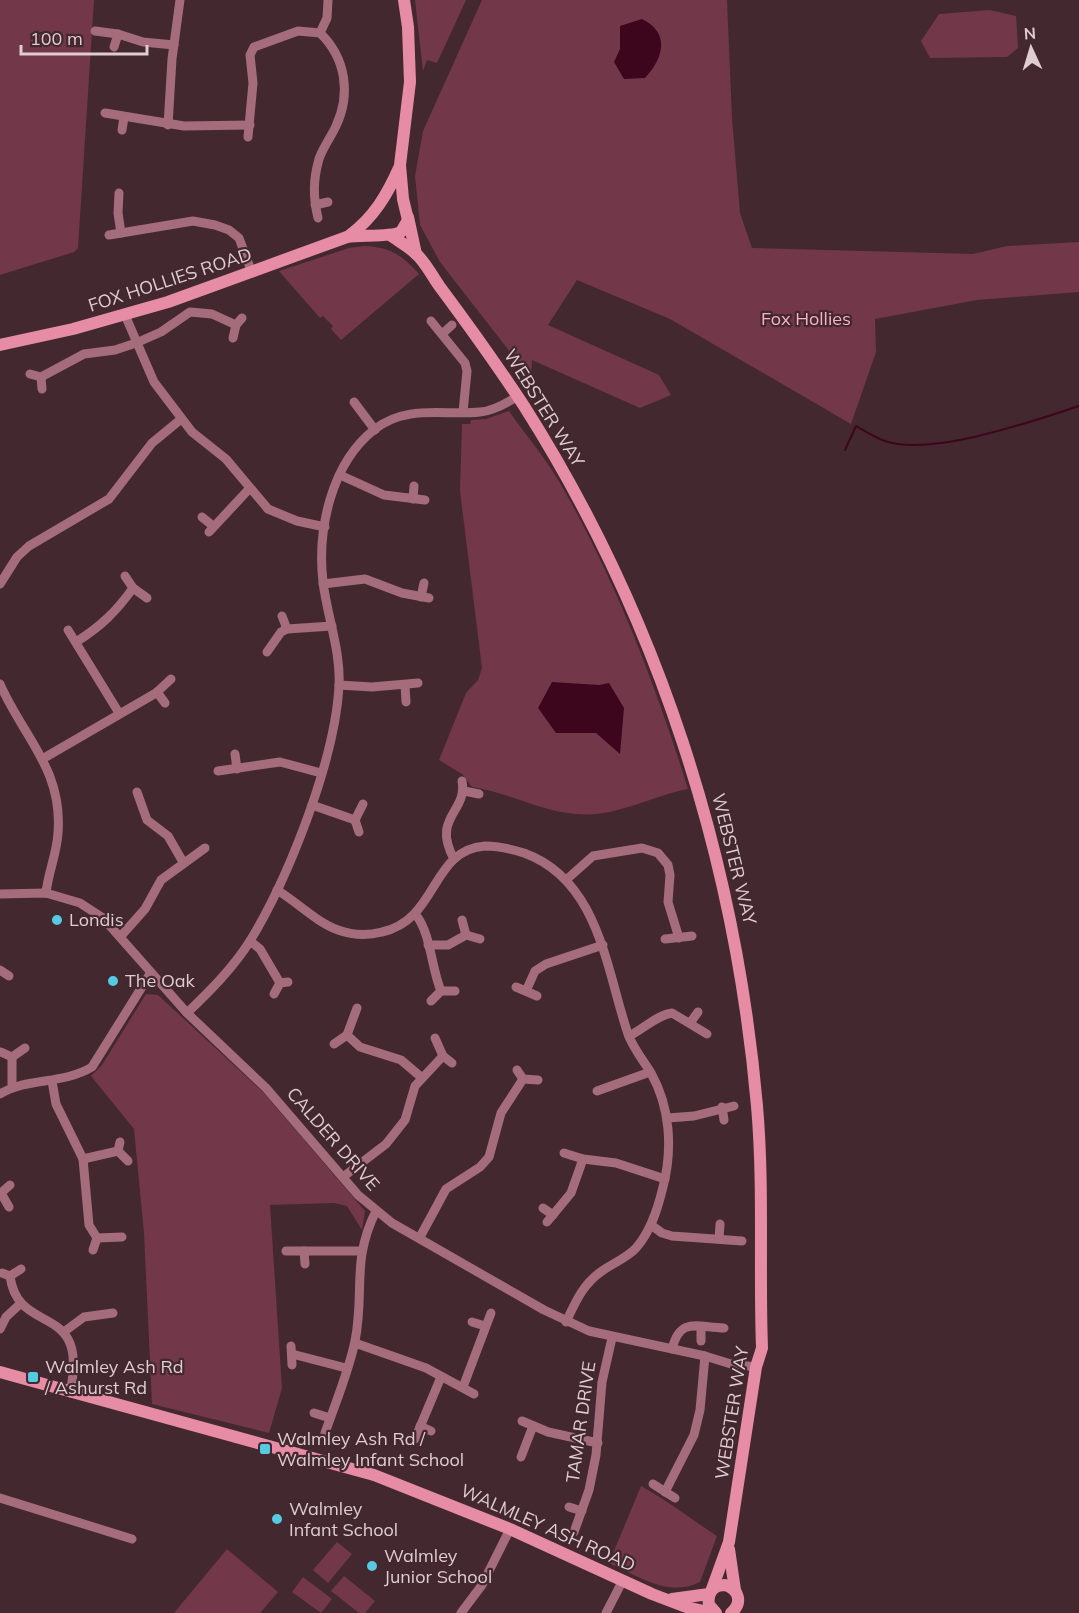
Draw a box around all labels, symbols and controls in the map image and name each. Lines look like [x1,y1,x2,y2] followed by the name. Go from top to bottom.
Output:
[21,18,147,56] scale bar
[1001,18,1061,78] north arrow
[1023,23,1037,43] text: N
[30,27,83,50] text: 100 m
[85,242,255,317] street label: FOX HOLLIES ROAD
[761,307,851,330] park label: Fox Hollies
[499,345,590,472] street label: WEBSTER WAY
[707,791,762,928] street label: WEBSTER WAY
[69,908,124,931] place label: Londis
[50,913,64,927] marker: Londis
[125,969,196,992] place label: The Oak
[106,974,120,988] marker: The Oak
[282,1082,385,1195] street label: CALDER DRIVE
[710,1344,754,1481] street label: WEBSTER WAY
[44,1355,183,1399] place label: Walmley Ash Rd / Ashurst Rd
[561,1360,600,1484] street label: TAMAR DRIVE
[26,1370,40,1384] marker: Walmley Ash Rd / Ashurst Rd
[277,1427,464,1471] place label: Walmley Ash Rd / Walmley Infant School
[258,1442,272,1456] marker: Walmley Ash Rd / Walmley Infant School
[457,1479,639,1576] street label: WALMLEY ASH ROAD
[289,1497,398,1541] place label: Walmley Infant School
[270,1512,284,1526] marker: Walmley Infant School
[384,1544,492,1588] place label: Walmley Junior School
[365,1559,379,1573] marker: Walmley Junior School

